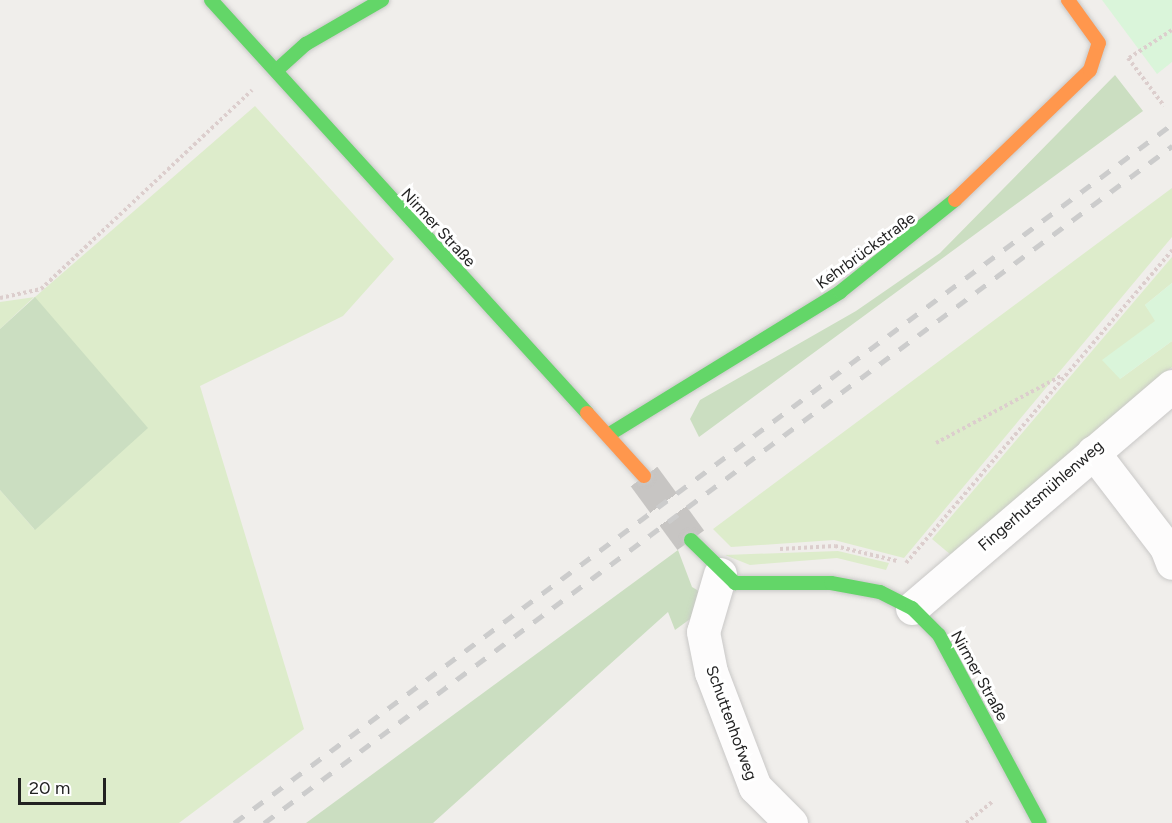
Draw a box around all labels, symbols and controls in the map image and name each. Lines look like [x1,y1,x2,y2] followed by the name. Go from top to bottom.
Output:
[397,185,479,271] street label: Nirmer Straße
[813,209,919,293] street label: Kehrbrückstraße
[975,437,1107,555] street label: Fingerhutsmühlenweg
[946,627,1012,725] street label: Nirmer Straße
[701,663,761,783] street label: Schuttenhofweg
[21,766,110,804] scale bar
[29,777,70,799] text: 20 m

